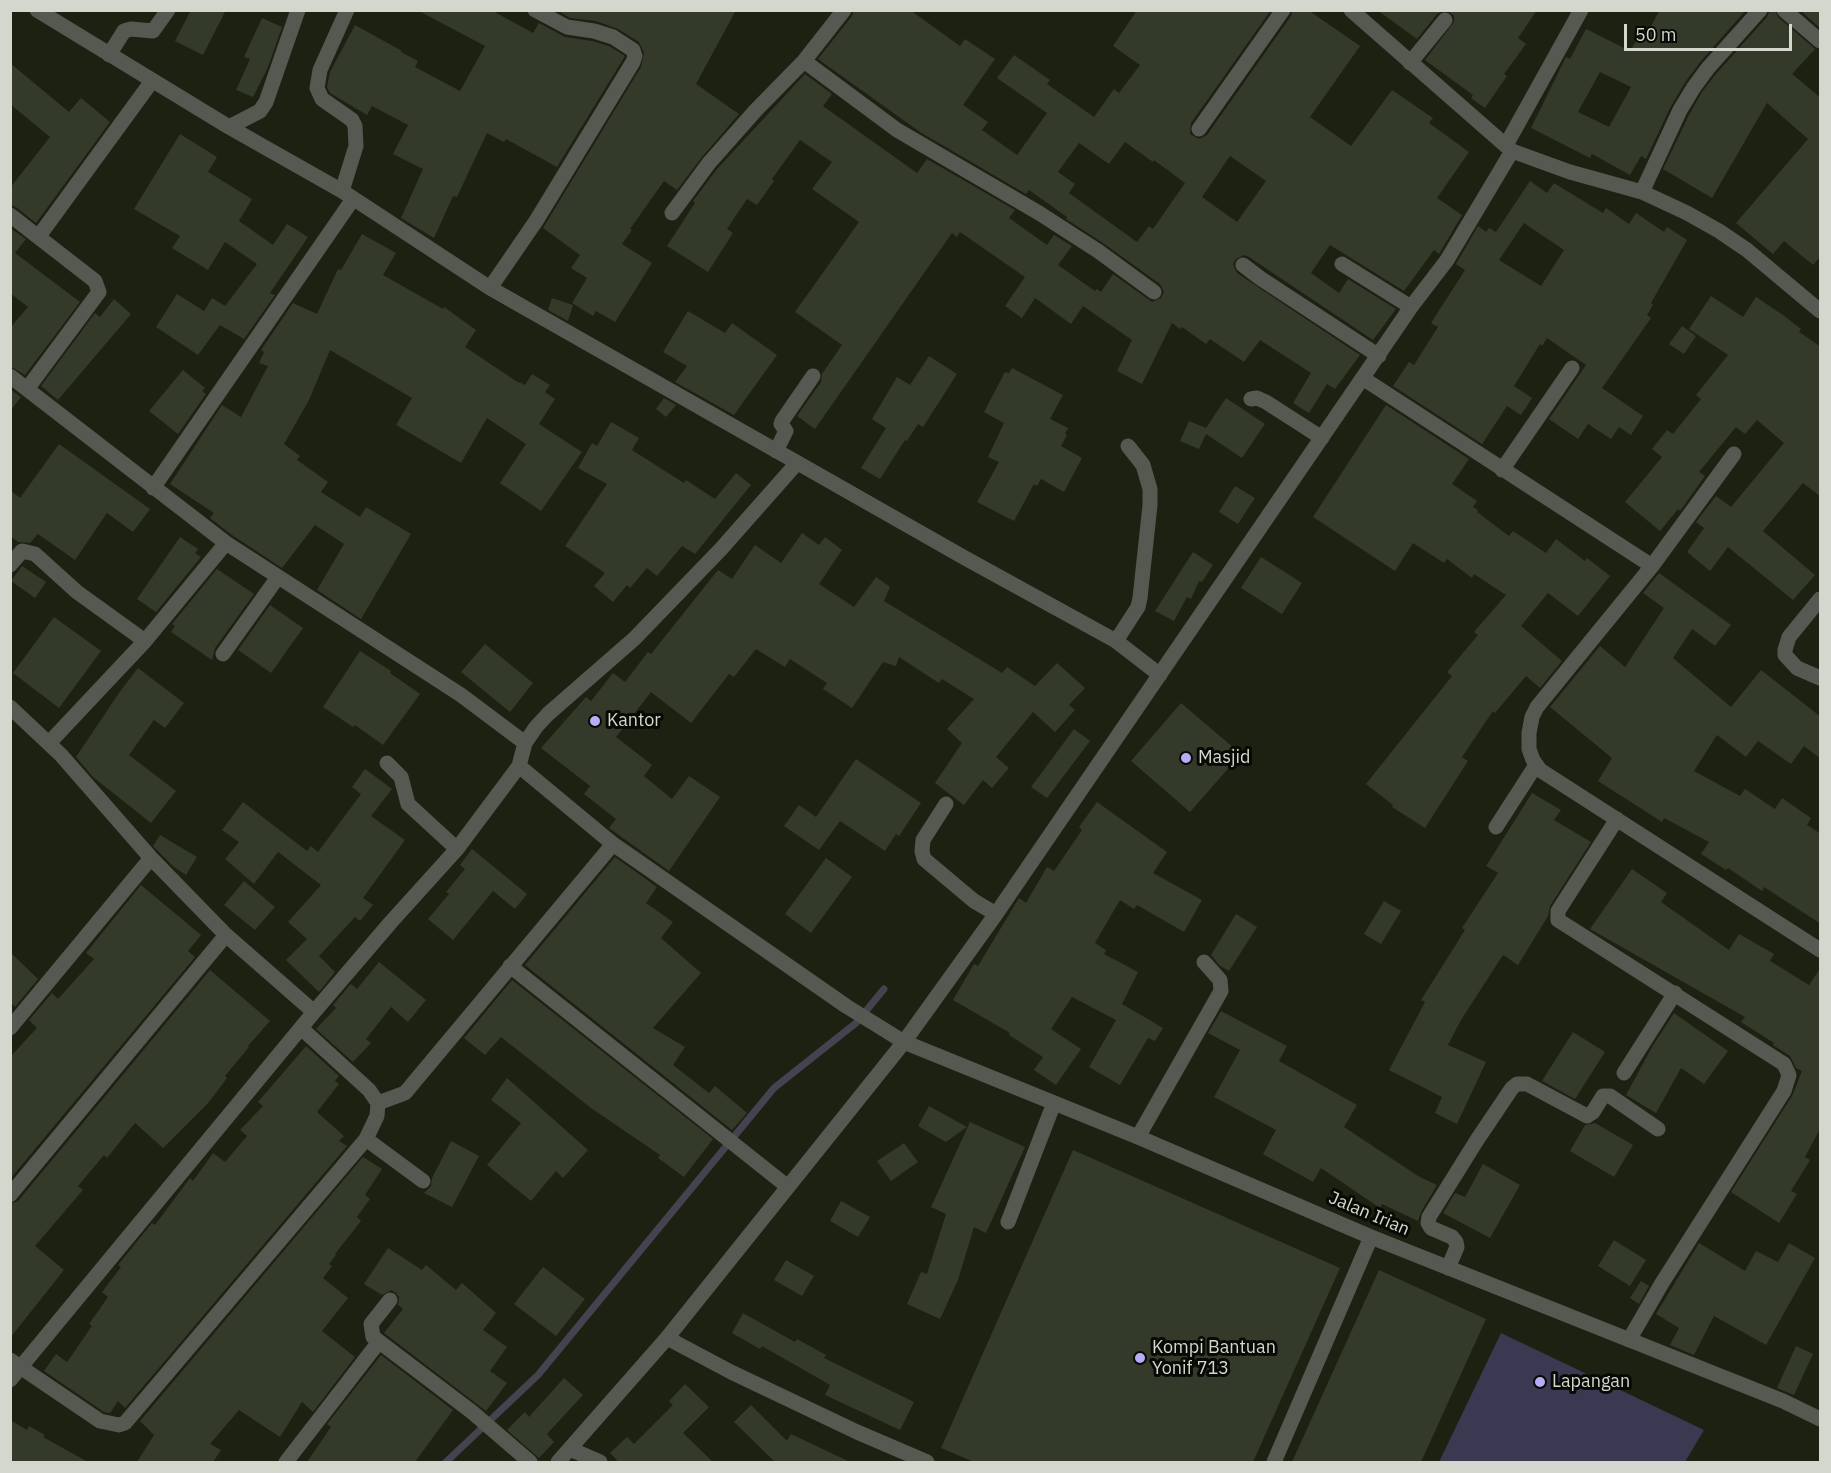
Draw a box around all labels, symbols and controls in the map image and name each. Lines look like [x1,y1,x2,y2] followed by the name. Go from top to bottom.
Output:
[1627,12,1795,50] scale bar
[1635,23,1677,46] text: 50 m
[607,710,661,732] place label: Kantor
[588,714,602,728] marker: Kantor
[1198,747,1250,769] place label: Masjid
[1179,751,1193,765] marker: Masjid
[1325,1187,1413,1241] street label: Jalan Irian
[1152,1337,1276,1380] place label: Kompi Bantuan Yonif 713
[1133,1351,1147,1365] marker: Kompi Bantuan Yonif 713
[1552,1371,1630,1393] place label: Lapangan
[1533,1375,1547,1389] marker: Lapangan

